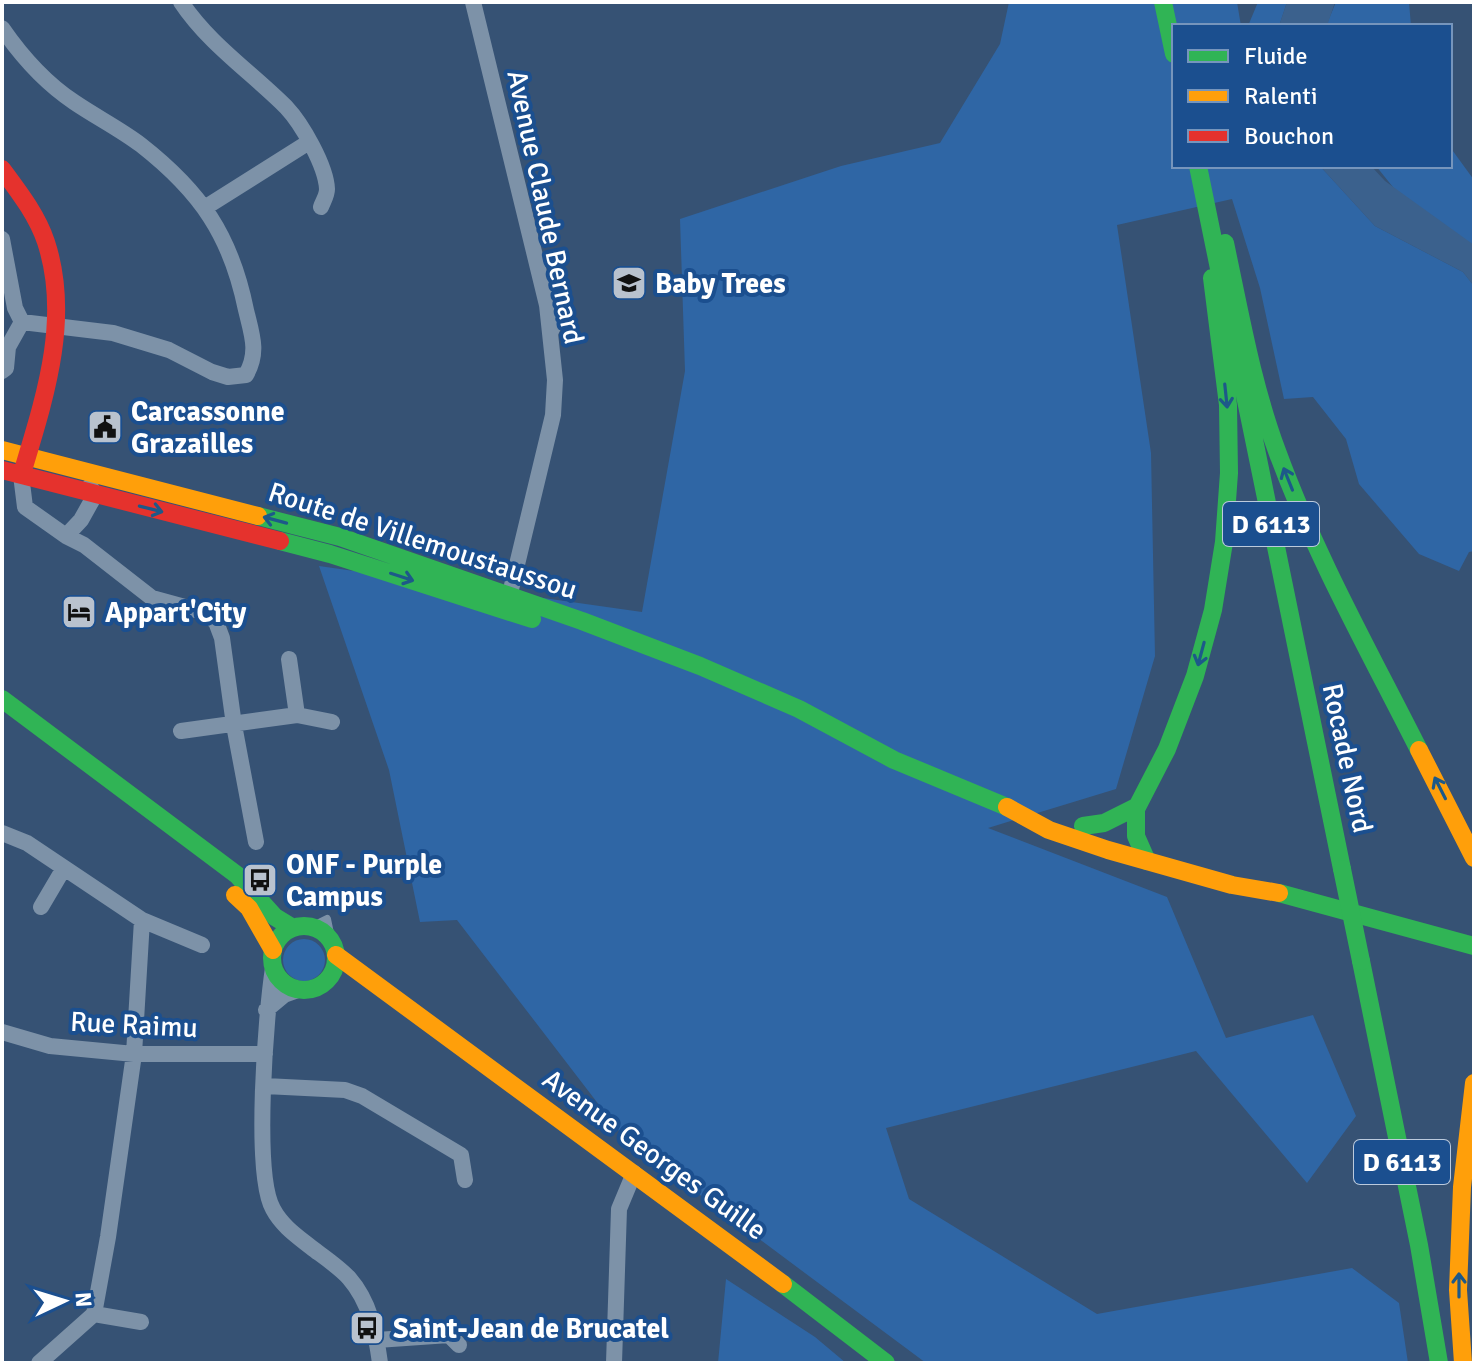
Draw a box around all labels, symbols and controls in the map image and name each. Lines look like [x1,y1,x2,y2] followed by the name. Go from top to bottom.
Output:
[1172,24,1452,168] legend
[1244,41,1308,71] text: Fluide
[499,67,591,347] street label: Avenue Claude Bernard
[1244,81,1317,111] text: Ralenti
[1244,121,1334,151] text: Bouchon
[610,264,648,302] school or university icon: Baby Trees
[655,267,786,301] place label: Baby Trees
[1219,382,1234,409] one-way arrow
[131,395,285,461] place label: Carcassonne Grazailles
[86,408,124,446] public building icon: Carcassonne Grazailles
[1280,467,1294,492] one-way arrow
[264,475,581,607] street label: Route de Villemoustaussou
[1223,502,1319,546] road number: D 6113
[138,503,163,518] one-way arrow
[262,512,288,527] one-way arrow
[389,571,414,586] one-way arrow
[60,593,98,631] hotel icon: Appart'City
[105,596,247,630] place label: Appart'City
[1193,640,1208,666] one-way arrow
[1315,680,1379,836] street label: Rocade Nord
[1431,777,1447,800] one-way arrow
[286,848,442,914] place label: ONF - Purple Campus
[241,861,279,899] bus stop icon: ONF - Purple Campus
[69,1005,199,1045] street label: Rue Raimu
[536,1062,773,1247] street label: Avenue Georges Guille
[1354,1140,1450,1184] road number: D 6113
[24,1261,104,1341] north arrow
[1451,1272,1467,1299] one-way arrow
[69,1291,97,1308] text: N
[348,1309,386,1347] bus stop icon: Saint-Jean de Brucatel
[393,1312,669,1346] place label: Saint-Jean de Brucatel

